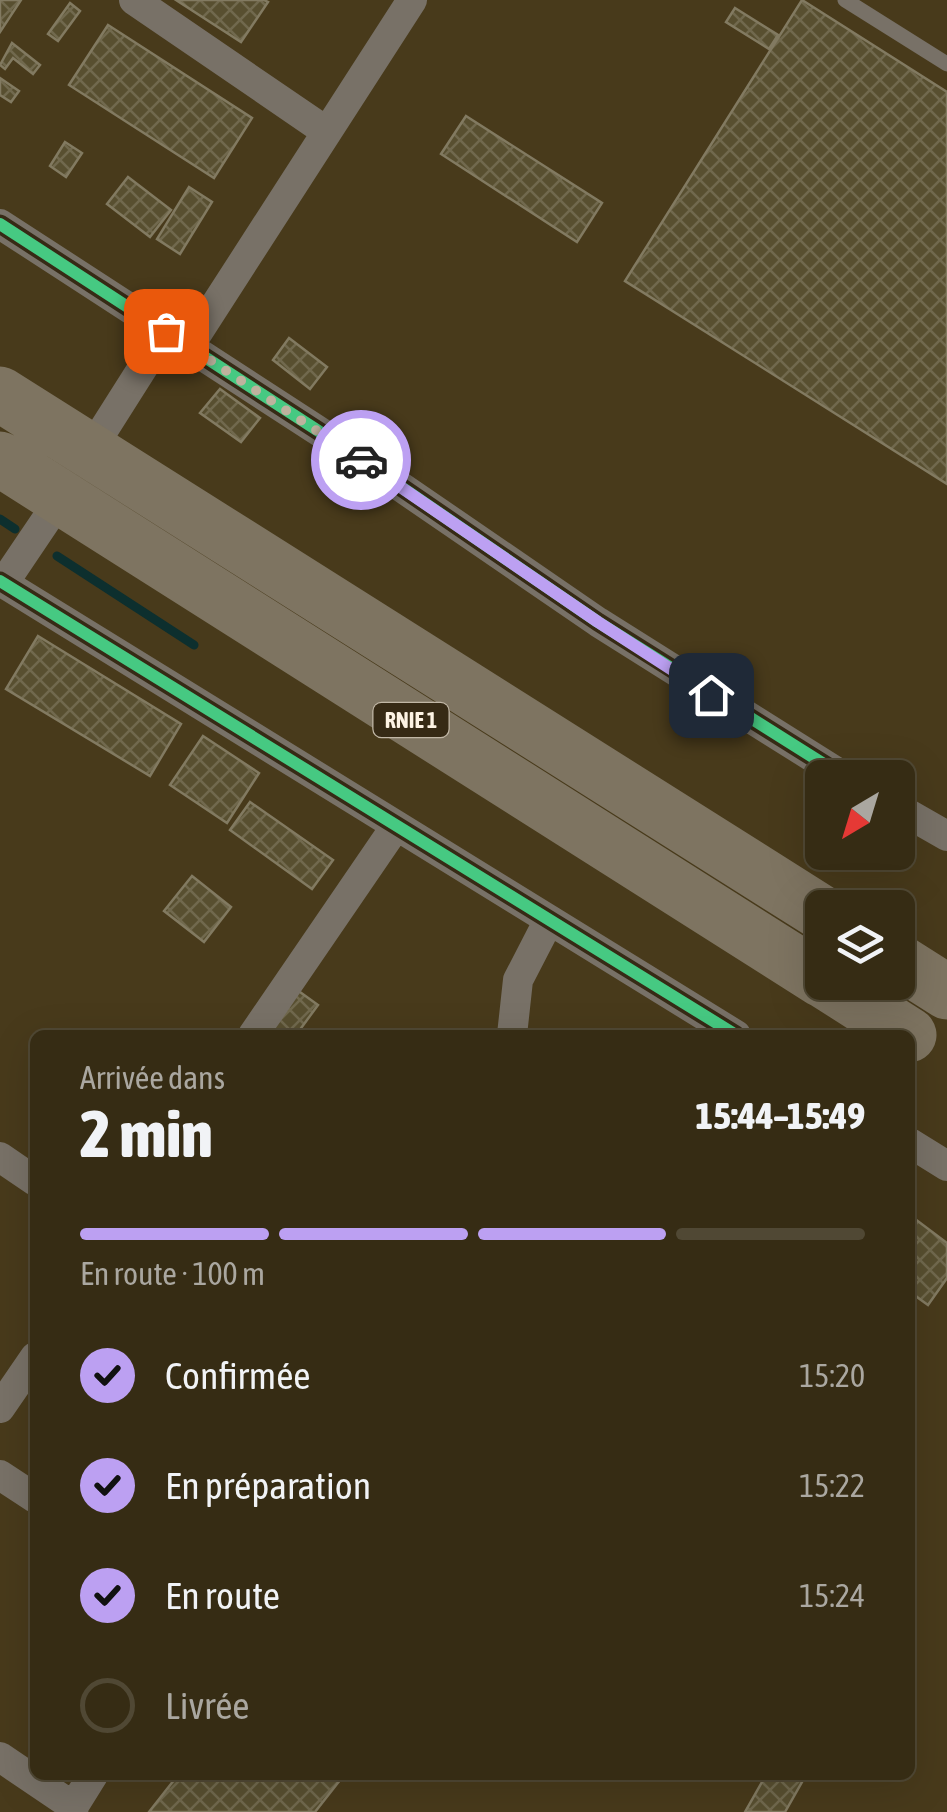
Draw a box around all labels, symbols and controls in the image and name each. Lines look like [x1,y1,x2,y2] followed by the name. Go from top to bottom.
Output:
[124,289,209,374] pin
[139,304,194,359] icon: bag
[311,410,411,510] courier
[334,433,389,488] icon: car
[669,653,754,738] pin
[684,668,739,723] icon: home
[374,703,448,737] road number: RNIE 1
[805,760,915,870] north arrow
[805,760,915,1000] map controls
[805,890,915,1000] button: layers
[80,1059,225,1096] text: Arrivée dans
[695,1094,865,1137] text: 15:44–15:49
[80,1096,213,1171] text: 2 min
[80,1255,265,1292] text: En route · 100 m
[80,1348,135,1403] icon: check
[165,1354,311,1397] text: Confirmée
[799,1357,865,1394] text: 15:20
[80,1458,135,1513] icon: check
[165,1464,371,1507] text: En préparation
[799,1467,865,1504] text: 15:22
[80,1568,135,1623] icon: check
[165,1574,280,1617] text: En route
[799,1577,865,1614] text: 15:24
[165,1684,250,1727] text: Livrée

